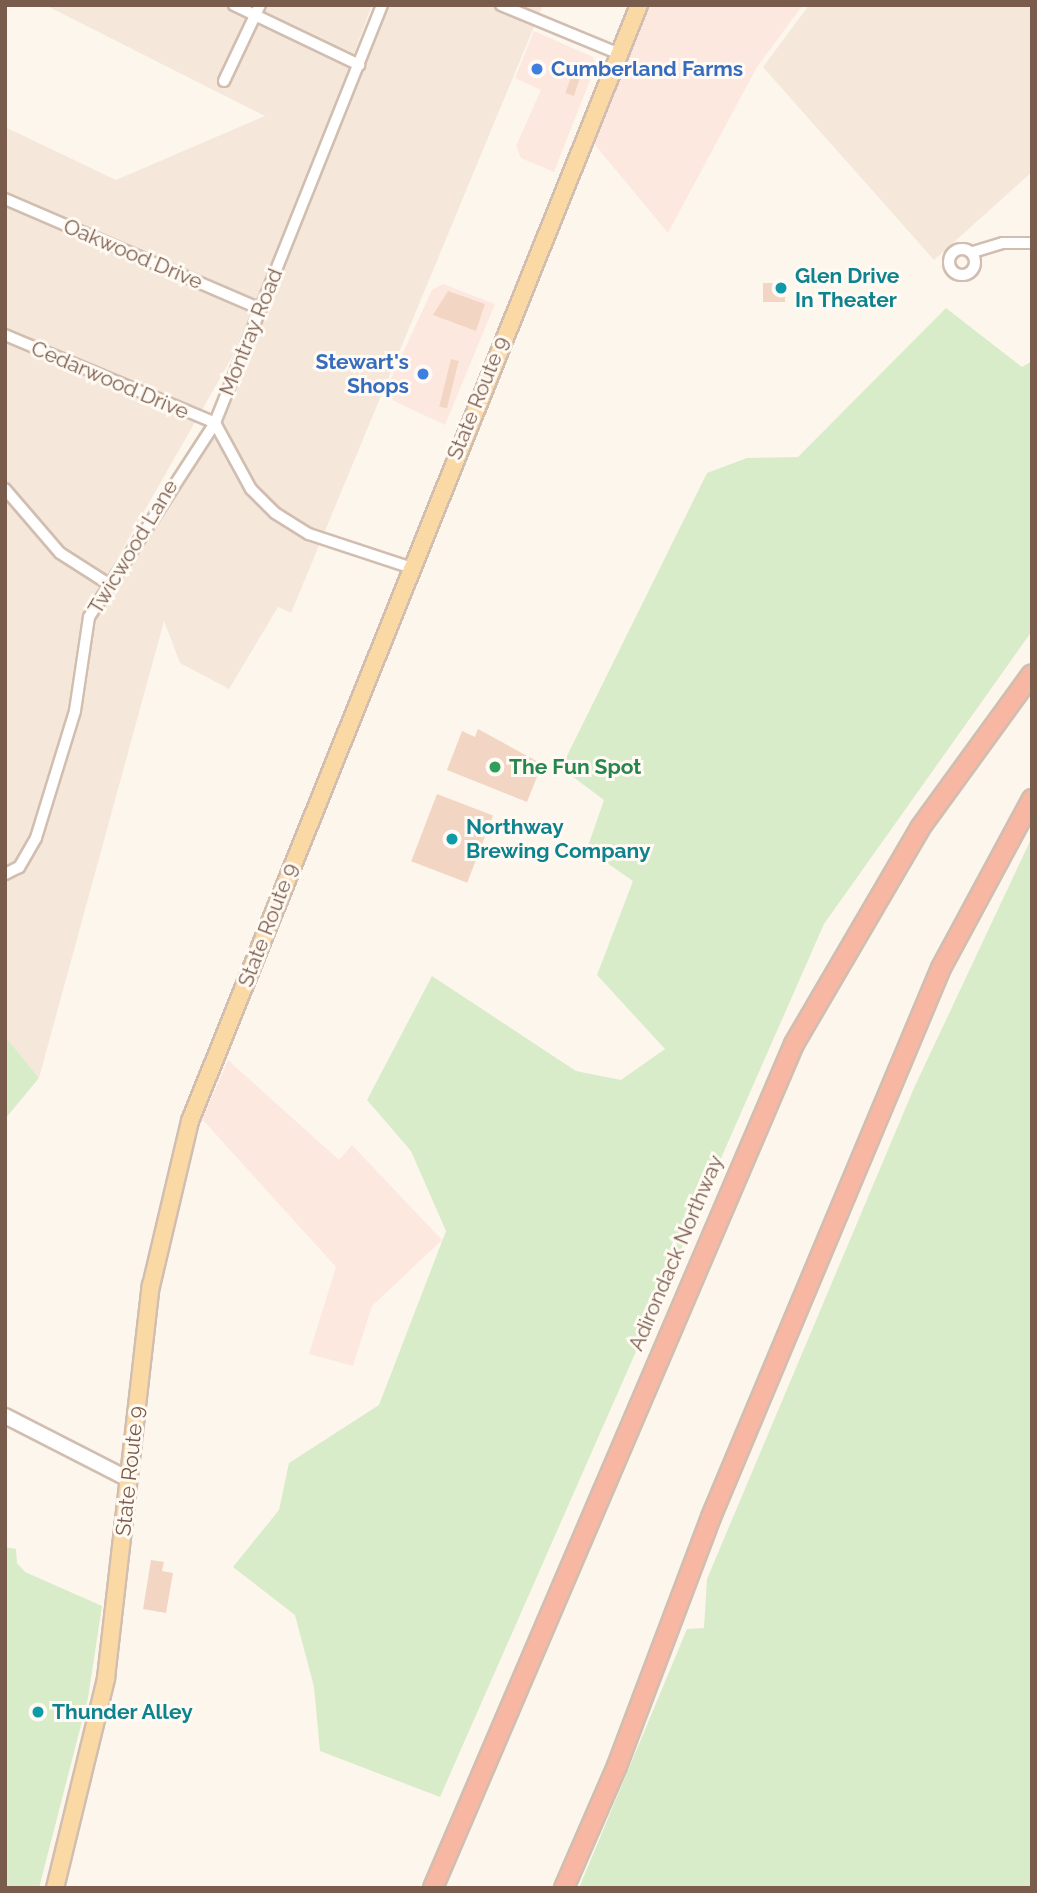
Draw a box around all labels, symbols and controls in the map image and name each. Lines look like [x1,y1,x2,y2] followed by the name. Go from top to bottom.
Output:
[551,56,743,82] place label: Cumberland Farms
[529,61,545,77] marker: Cumberland Farms
[60,213,206,295] street label: Oakwood Drive
[795,263,899,313] place label: Glen Drive In Theater
[214,264,288,400] street label: Montray Road
[773,280,789,296] marker: Glen Drive In Theater
[442,333,514,463] street label: State Route 9
[27,335,193,425] street label: Cedarwood Drive
[316,349,409,399] place label: Stewart's Shops
[415,366,431,382] marker: Stewart's Shops
[83,475,183,619] street label: Twicwood Lane
[509,754,641,780] place label: The Fun Spot
[487,759,503,775] marker: The Fun Spot
[466,814,651,864] place label: Northway Brewing Company
[444,831,460,847] marker: Northway Brewing Company
[233,859,303,991] street label: State Route 9
[623,1151,729,1355] street label: Adirondack Northway
[111,1405,149,1537] street label: State Route 9
[52,1699,194,1725] place label: Thunder Alley
[30,1704,46,1720] marker: Thunder Alley

